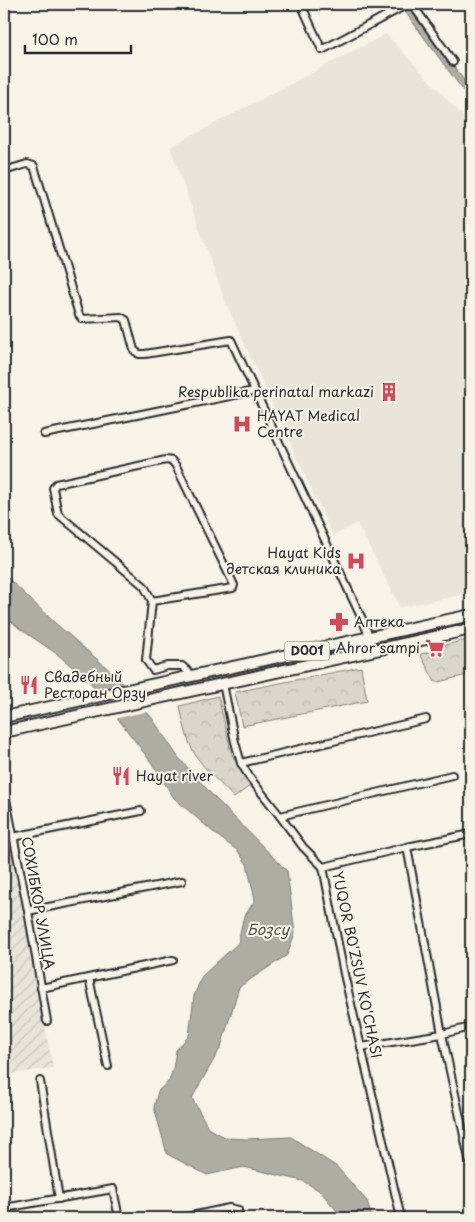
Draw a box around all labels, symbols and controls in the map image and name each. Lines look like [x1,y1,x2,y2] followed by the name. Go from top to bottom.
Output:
[25,22,131,54] scale bar
[32,27,78,50] text: 100 m
[178,381,374,402] place label: Respublika perinatal markazi
[378,381,400,403] building icon: Respublika perinatal markazi
[257,405,360,442] place label: HAYAT Medical Centre
[231,413,253,435] hospital icon: HAYAT Medical Centre
[226,542,341,579] place label: Hayat Kids детская клиника
[345,550,367,572] hospital icon: Hayat Kids детская клиника
[328,611,350,633] pharmacy icon: Аптека
[354,611,404,632] place label: Аптека
[336,637,420,658] place label: Ahror sampi
[424,637,446,659] supermarket icon: Ahror sampi
[284,641,330,660] road number: D001
[44,666,146,703] place label: Свадебный Ресторан Орзу
[18,674,40,696] restaurant icon: Свадебный Ресторан Орзу
[110,765,132,787] restaurant icon: Hayat river
[136,765,213,786] place label: Hayat river
[16,835,61,971] street label: СОХИБКОР УЛИЦА
[327,869,388,1060] street label: YUQOR BO'ZSUV KO'CHASI
[247,917,291,940] water label: Бозсу

